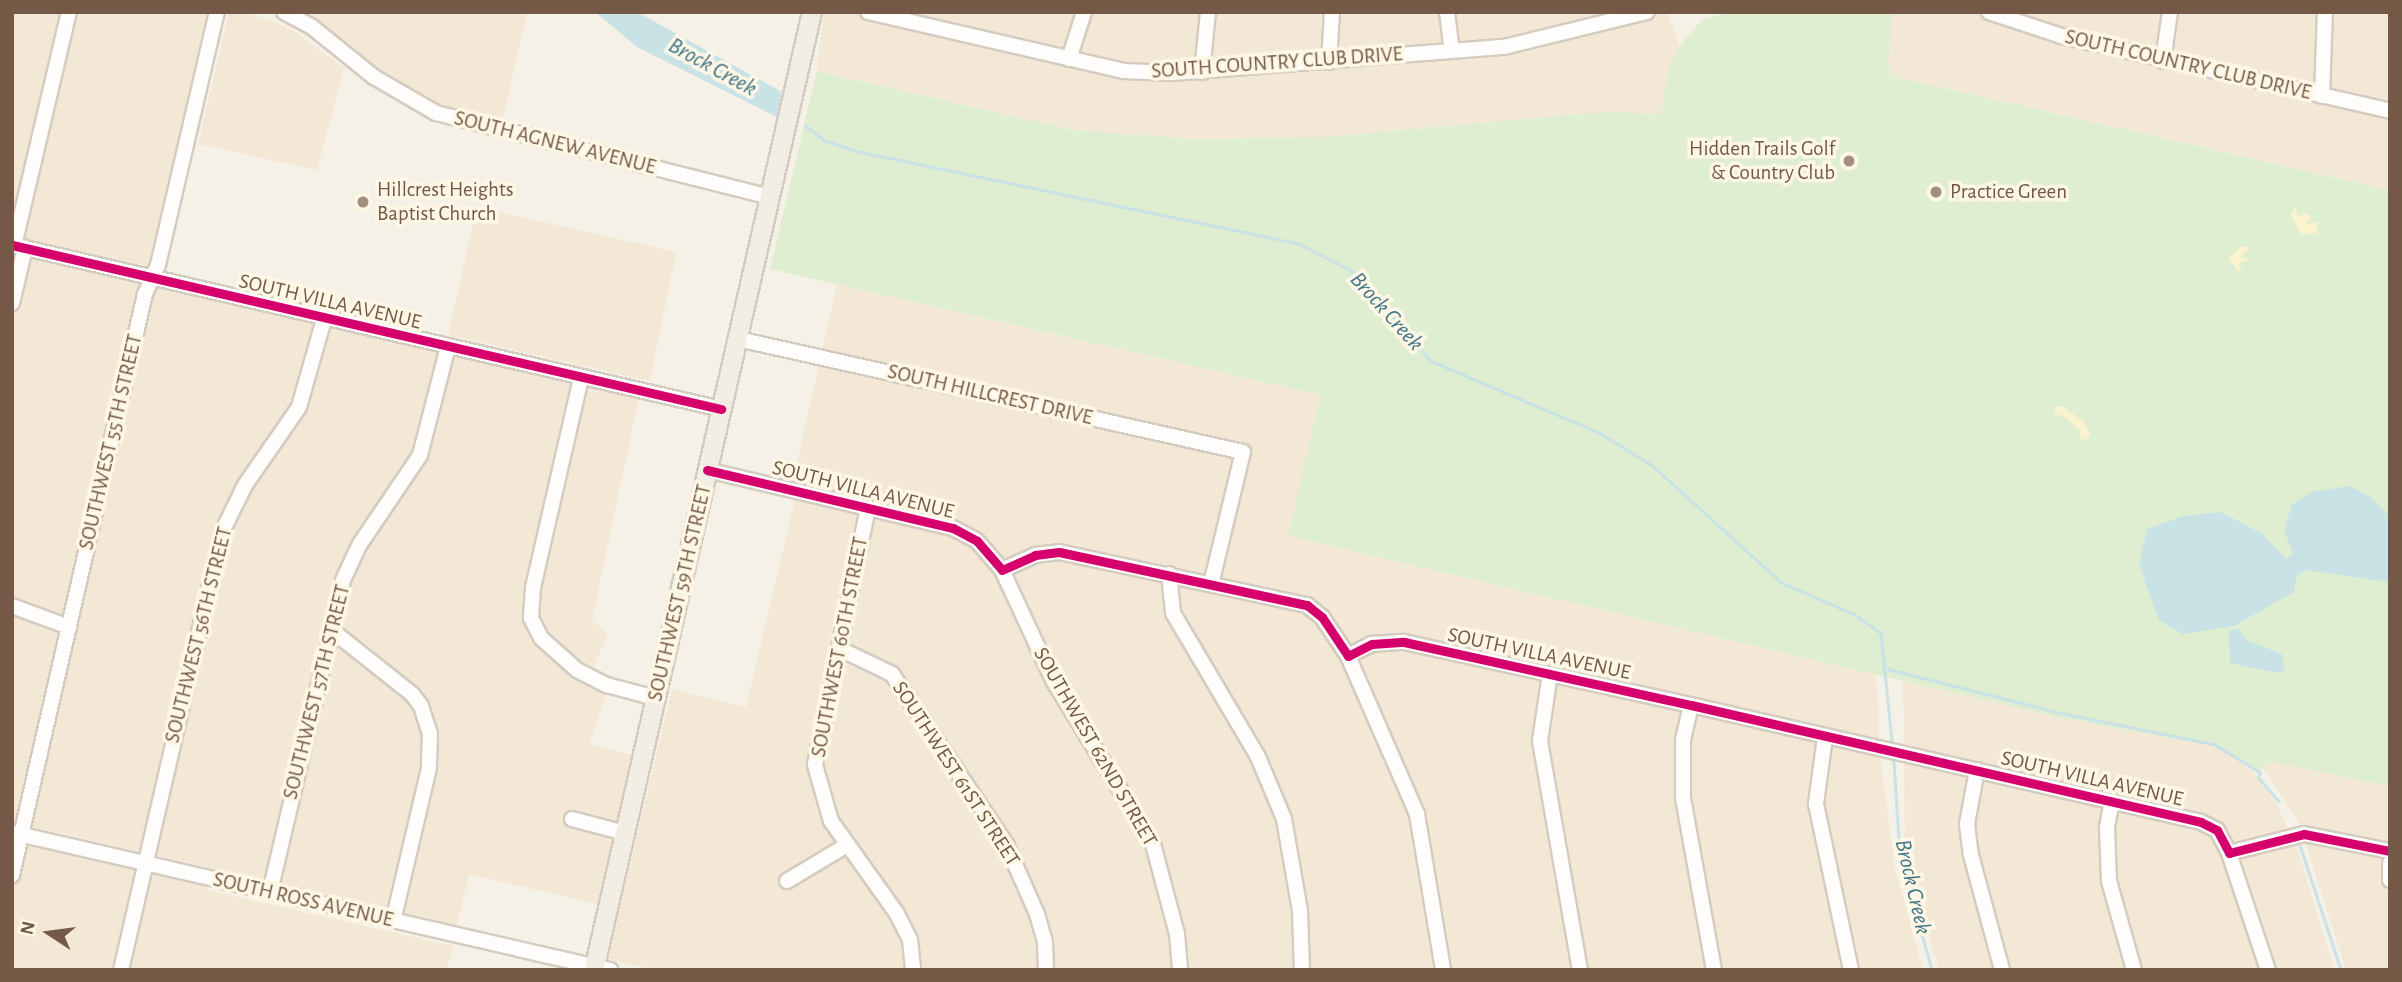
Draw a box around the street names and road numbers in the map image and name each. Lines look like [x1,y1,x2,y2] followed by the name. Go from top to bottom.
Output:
[2062,24,2314,106] street label: SOUTH COUNTRY CLUB DRIVE
[1151,42,1403,84] street label: SOUTH COUNTRY CLUB DRIVE
[452,106,658,180] street label: SOUTH AGNEW AVENUE
[236,269,424,335] street label: SOUTH VILLA AVENUE
[74,332,148,552] street label: SOUTHWEST 55TH STREET
[885,359,1095,431] street label: SOUTH HILLCREST DRIVE
[770,455,956,525] street label: SOUTH VILLA AVENUE
[643,482,717,704] street label: SOUTHWEST 59TH STREET
[160,524,238,746] street label: SOUTHWEST 56TH STREET
[806,535,874,759] street label: SOUTHWEST 60TH STREET
[278,582,356,802] street label: SOUTHWEST 57TH STREET
[1445,622,1633,686] street label: SOUTH VILLA AVENUE
[1028,643,1162,851] street label: SOUTHWEST 62ND STREET
[887,677,1025,871] street label: SOUTHWEST 61ST STREET
[1998,746,2186,812] street label: SOUTH VILLA AVENUE
[211,867,395,933] street label: SOUTH ROSS AVENUE

